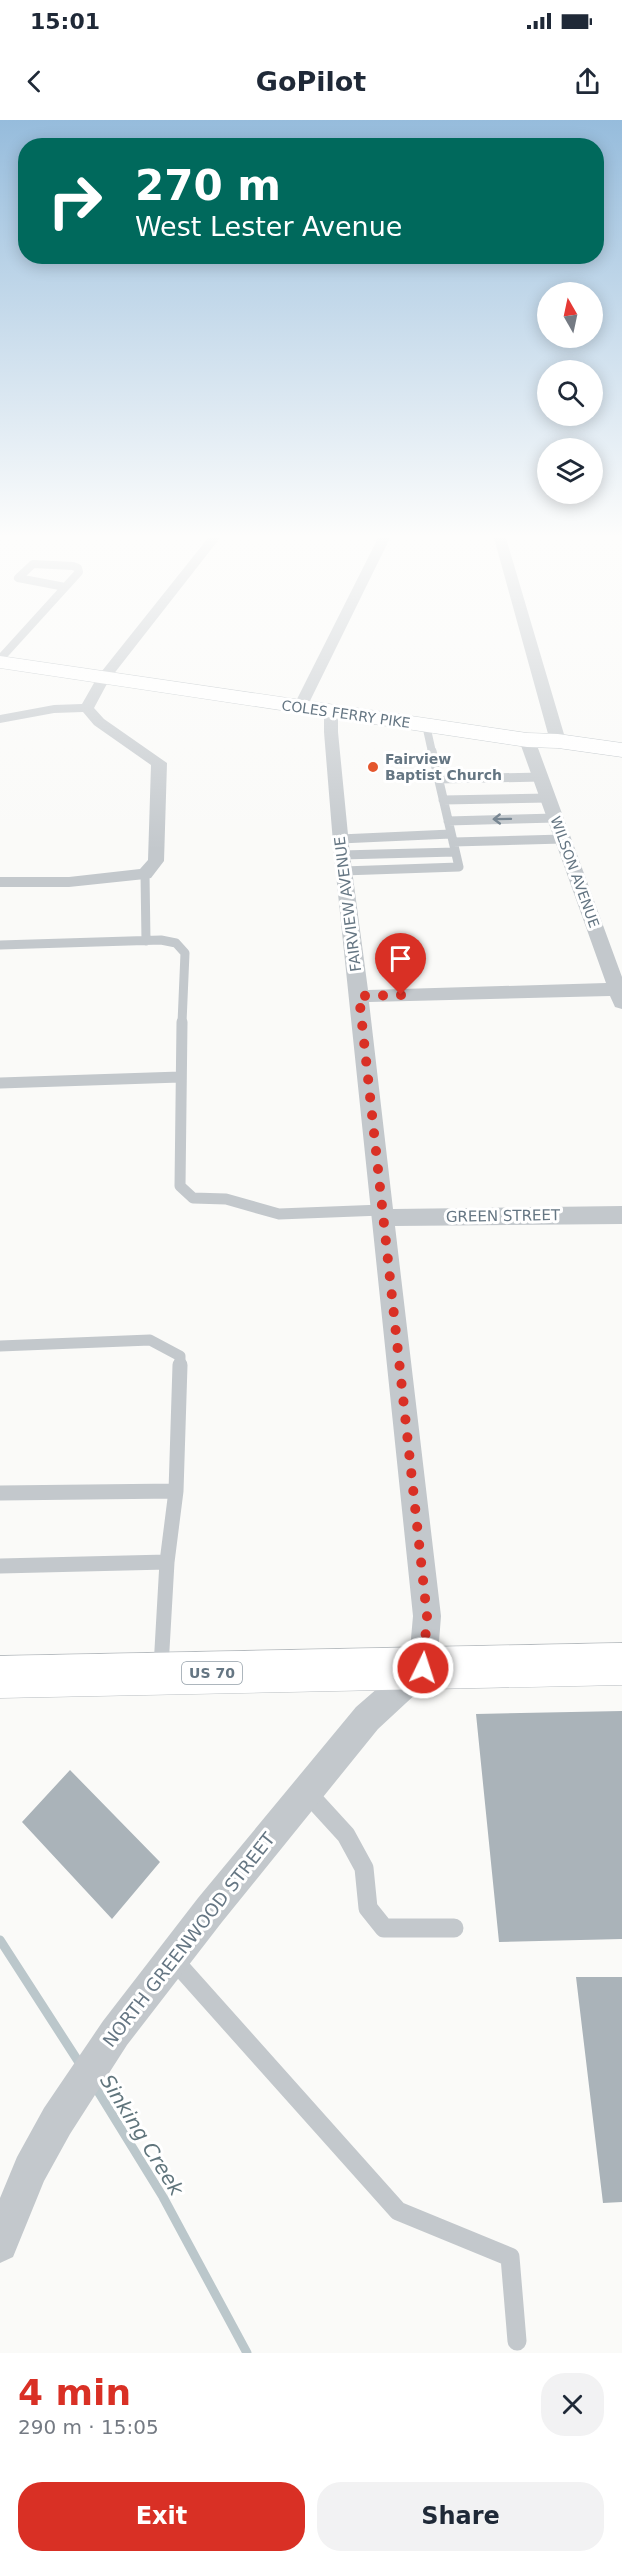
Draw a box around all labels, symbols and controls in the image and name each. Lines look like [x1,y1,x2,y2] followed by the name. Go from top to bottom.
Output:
[30,9,100,34] text: 15:01
[18,65,51,98] icon: back
[571,65,604,98] icon: share
[256,66,366,97] text: GoPilot
[135,161,281,210] text: 270 m
[36,162,114,240] icon: right
[135,211,402,242] text: West Lester Avenue
[537,282,603,348] north arrow
[537,282,603,504] map controls
[537,360,603,426] button: search
[537,438,603,504] button: layers
[281,697,411,731] street label: COLES FERRY PIKE
[385,751,502,783] place label: Fairview Baptist Church
[366,760,380,774] marker: Fairview Baptist Church
[492,813,512,825] one-way arrow
[547,814,603,930] street label: WILSON AVENUE
[331,835,365,973] street label: FAIRVIEW AVENUE
[375,933,426,995] pin
[384,942,417,975] icon: arrive
[446,1206,561,1226] street label: GREEN STREET
[391,1636,455,1700] position arrow
[182,1662,242,1684] road number: US 70
[98,1828,279,2051] street label: NORTH GREENWOOD STREET
[95,2070,190,2201] water label: Sinking Creek
[18,2372,131,2413] text: 4 min
[541,2373,604,2436] button: close
[18,2415,159,2439] text: 290 m · 15:05
[18,2482,305,2551] button: Exit
[317,2482,604,2551] button: Share

